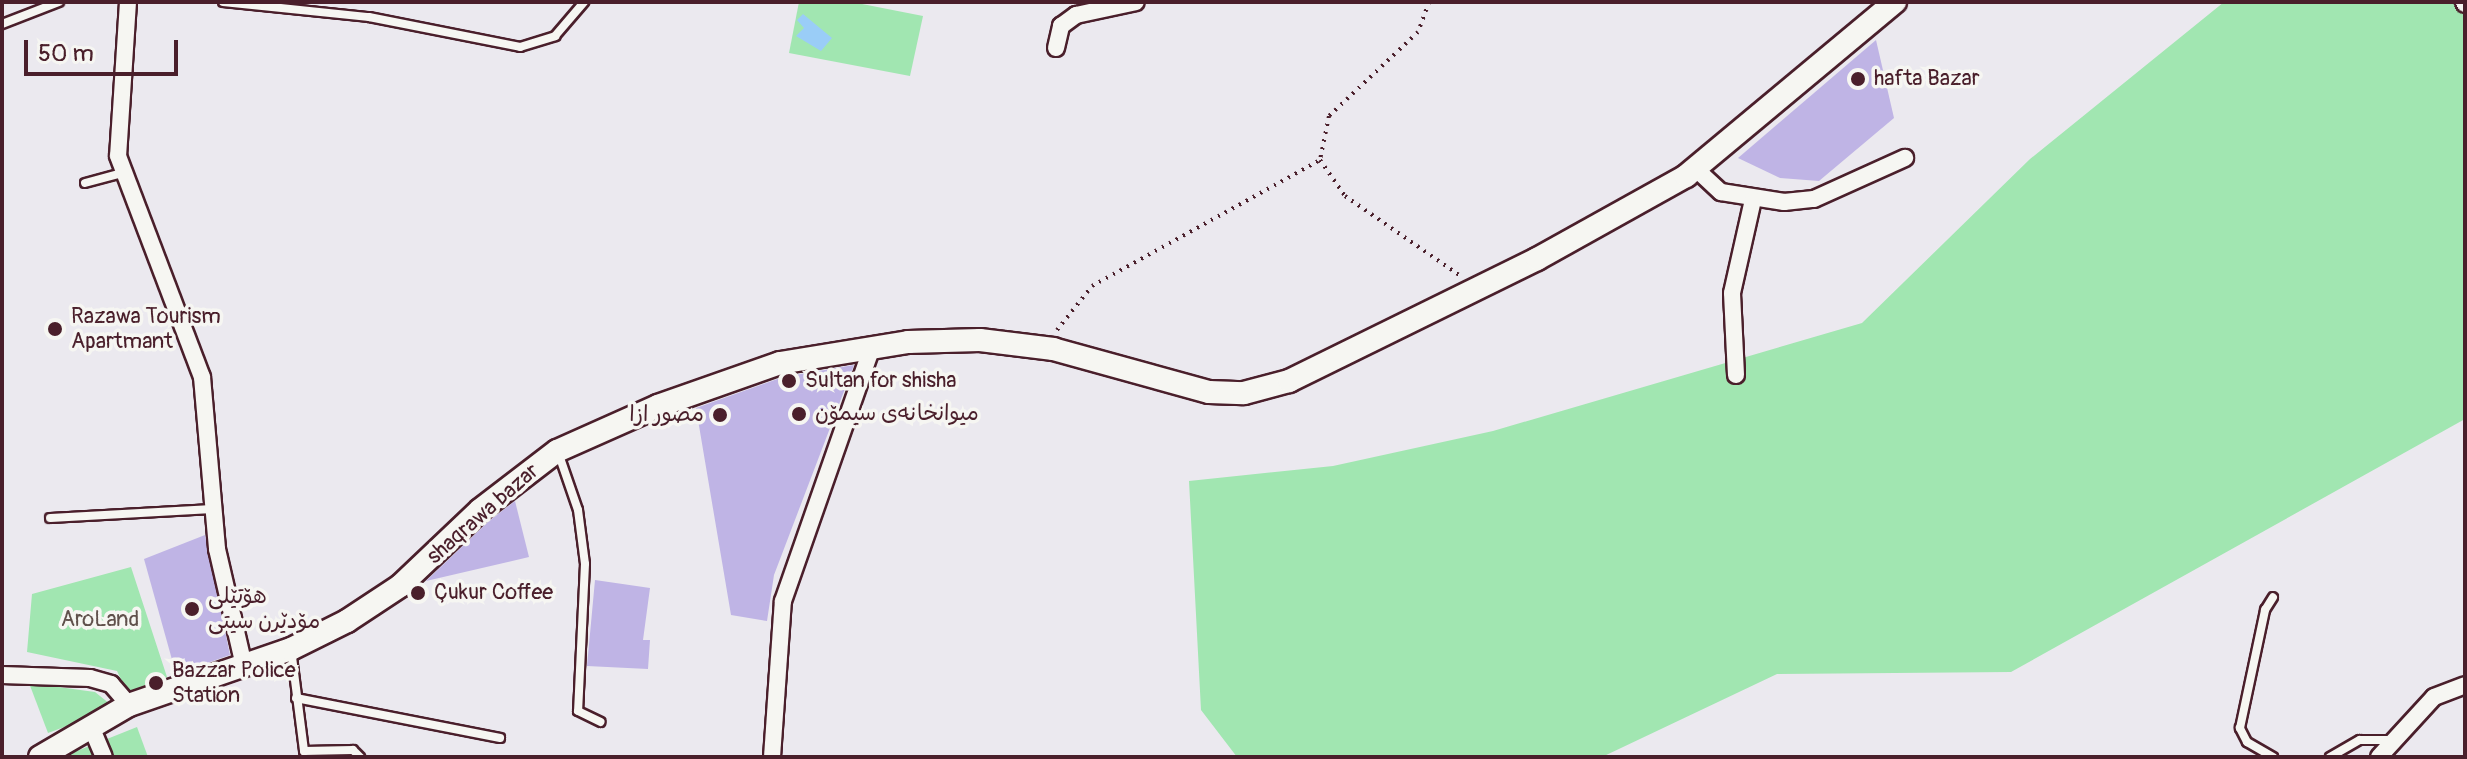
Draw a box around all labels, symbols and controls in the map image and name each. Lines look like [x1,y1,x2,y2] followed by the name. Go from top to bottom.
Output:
[28,24,182,74] scale bar
[38,39,94,68] text: 50 m
[1874,66,1980,92] place label: hafta Bazar
[1849,70,1867,88] marker: hafta Bazar
[71,303,221,354] place label: Razawa Tourism Apartmant
[46,320,64,338] marker: Razawa Tourism Apartmant
[805,368,957,394] place label: Sultan for shisha
[780,372,798,390] marker: Sultan for shisha
[815,401,979,427] place label: میوانخانەی سیمۆن
[629,402,704,428] place label: مصور ازا
[790,405,808,423] marker: میوانخانەی سیمۆن
[711,406,729,424] marker: مصور ازا
[422,458,544,570] street label: shaqrawa bazar
[434,580,553,606] place label: Çukur Coffee
[208,583,320,634] place label: هۆتێلی مۆدێرن سیتی
[409,584,427,602] marker: Çukur Coffee
[183,600,201,618] marker: هۆتێلی مۆدێرن سیتی
[61,607,139,633] park label: AroLand
[172,657,296,708] place label: Bazzar Police Station
[147,674,165,692] marker: Bazzar Police Station

